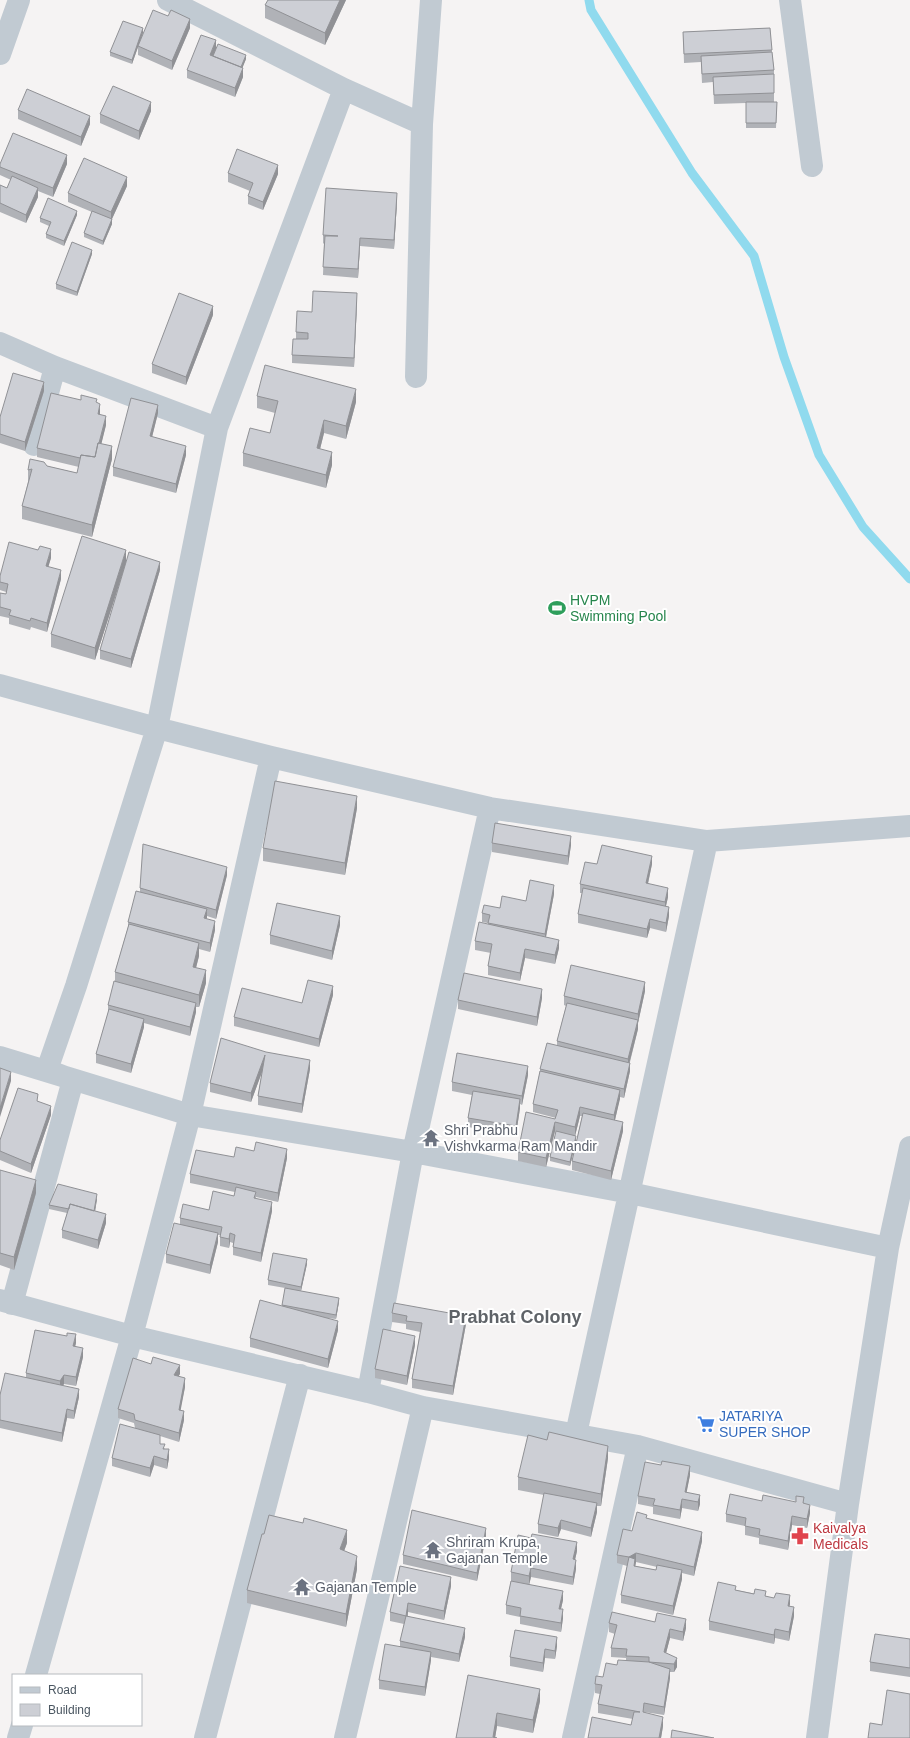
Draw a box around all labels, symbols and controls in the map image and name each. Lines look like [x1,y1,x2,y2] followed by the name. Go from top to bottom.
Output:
[570,592,666,624] place label: HVPM Swimming Pool
[547,598,567,618] sports icon: HVPM Swimming Pool
[444,1122,597,1154] place label: Shri Prabhu Vishvkarma Ram Mandir
[421,1128,441,1148] temple icon: Shri Prabhu Vishvkarma Ram Mandir
[448,1307,582,1327] district label: Prabhat Colony
[719,1408,811,1440] place label: JATARIYA SUPER SHOP
[696,1414,716,1434] supermarket icon: JATARIYA SUPER SHOP
[813,1520,868,1552] place label: Kaivalya Medicals
[790,1526,810,1546] pharmacy icon: Kaivalya Medicals
[446,1534,548,1566] place label: Shriram Krupa, Gajanan Temple
[423,1540,443,1560] temple icon: Shriram Krupa, Gajanan Temple
[292,1577,312,1597] temple icon: Gajanan Temple
[315,1579,417,1595] place label: Gajanan Temple
[12,1674,142,1726] legend
[48,1683,77,1697] text: Road
[48,1703,91,1717] text: Building

